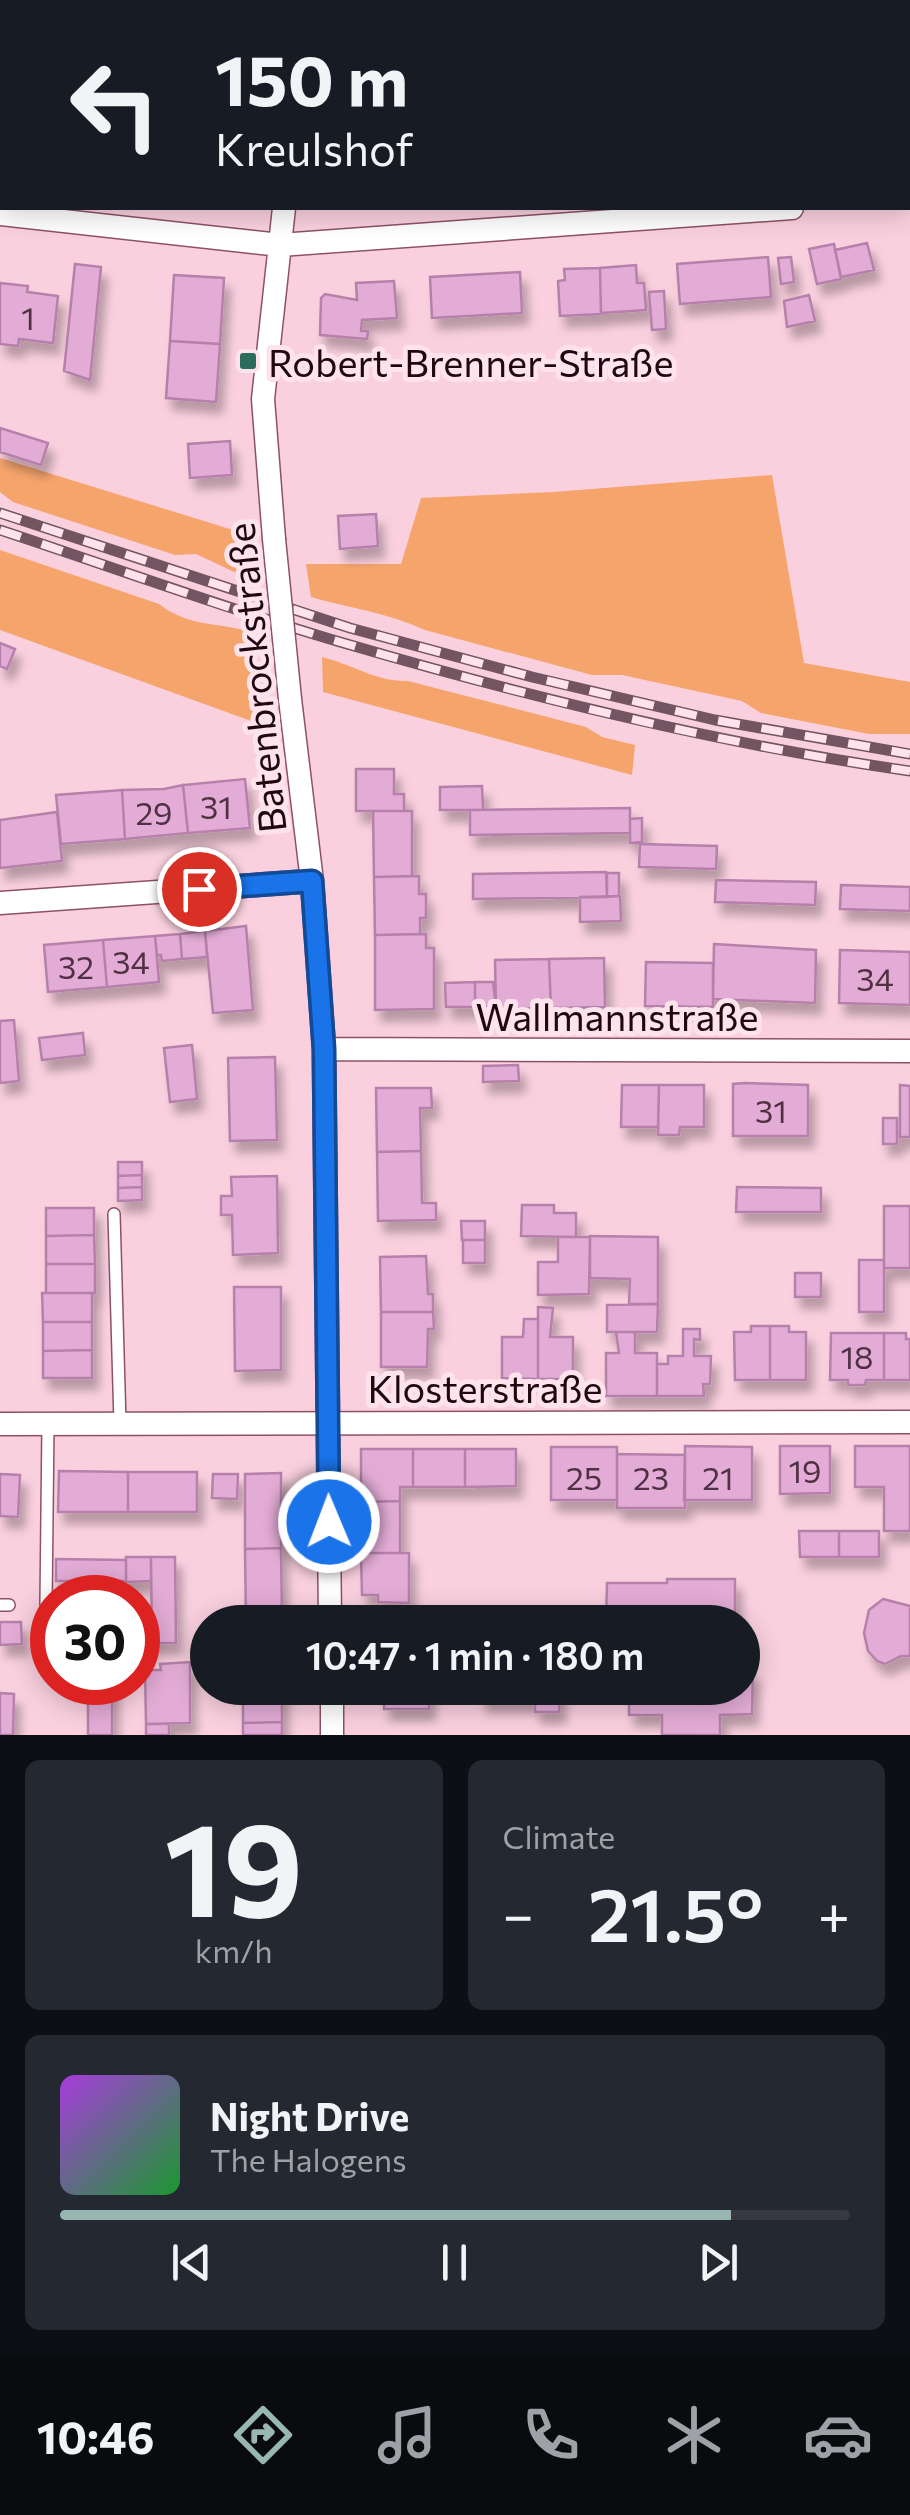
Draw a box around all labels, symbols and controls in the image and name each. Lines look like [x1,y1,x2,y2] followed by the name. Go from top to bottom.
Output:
[215,35,408,120] text: 150 m
[50,40,180,170] icon: left
[215,120,413,175] text: Kreulshof
[21,297,35,337] house number: 1
[268,338,673,385] place label: Robert-Brenner-Straße
[237,350,259,372] marker: Robert-Brenner-Straße
[215,521,295,835] street label: Batenbrockstraße
[200,786,232,826] house number: 31
[135,792,173,832] house number: 29
[157,847,242,932] pin
[172,862,227,917] icon: arrive
[112,941,150,981] house number: 34
[58,946,94,986] house number: 32
[856,958,894,998] house number: 34
[475,992,759,1039] street label: Wallmannstraße
[755,1090,787,1130] house number: 31
[840,1336,874,1376] house number: 18
[367,1364,603,1411] street label: Klosterstraße
[788,1450,822,1490] house number: 19
[566,1457,602,1497] house number: 25
[633,1457,669,1497] house number: 23
[702,1457,734,1497] house number: 21
[277,1470,381,1574] position arrow
[30,1575,160,1705] speed limit sign: 30
[306,1631,644,1678] text: 10:47 · 1 min · 180 m
[164,1785,303,1944] text: 19
[503,1816,615,1856] text: Climate
[588,1866,763,1957] text: 21.5°
[503,1879,534,1946] text: −
[818,1879,850,1946] text: +
[195,1930,273,1970] text: km/h
[210,2092,409,2139] text: Night Drive
[210,2139,407,2179] text: The Halogens
[164,2235,219,2290] icon: previous
[427,2235,482,2290] icon: pause
[691,2235,746,2290] icon: next
[228,2400,298,2470] icon: directions
[372,2400,442,2470] icon: music
[516,2400,586,2470] icon: phone
[659,2400,729,2470] icon: climate
[803,2400,873,2470] icon: car
[37,2408,154,2463] text: 10:46

